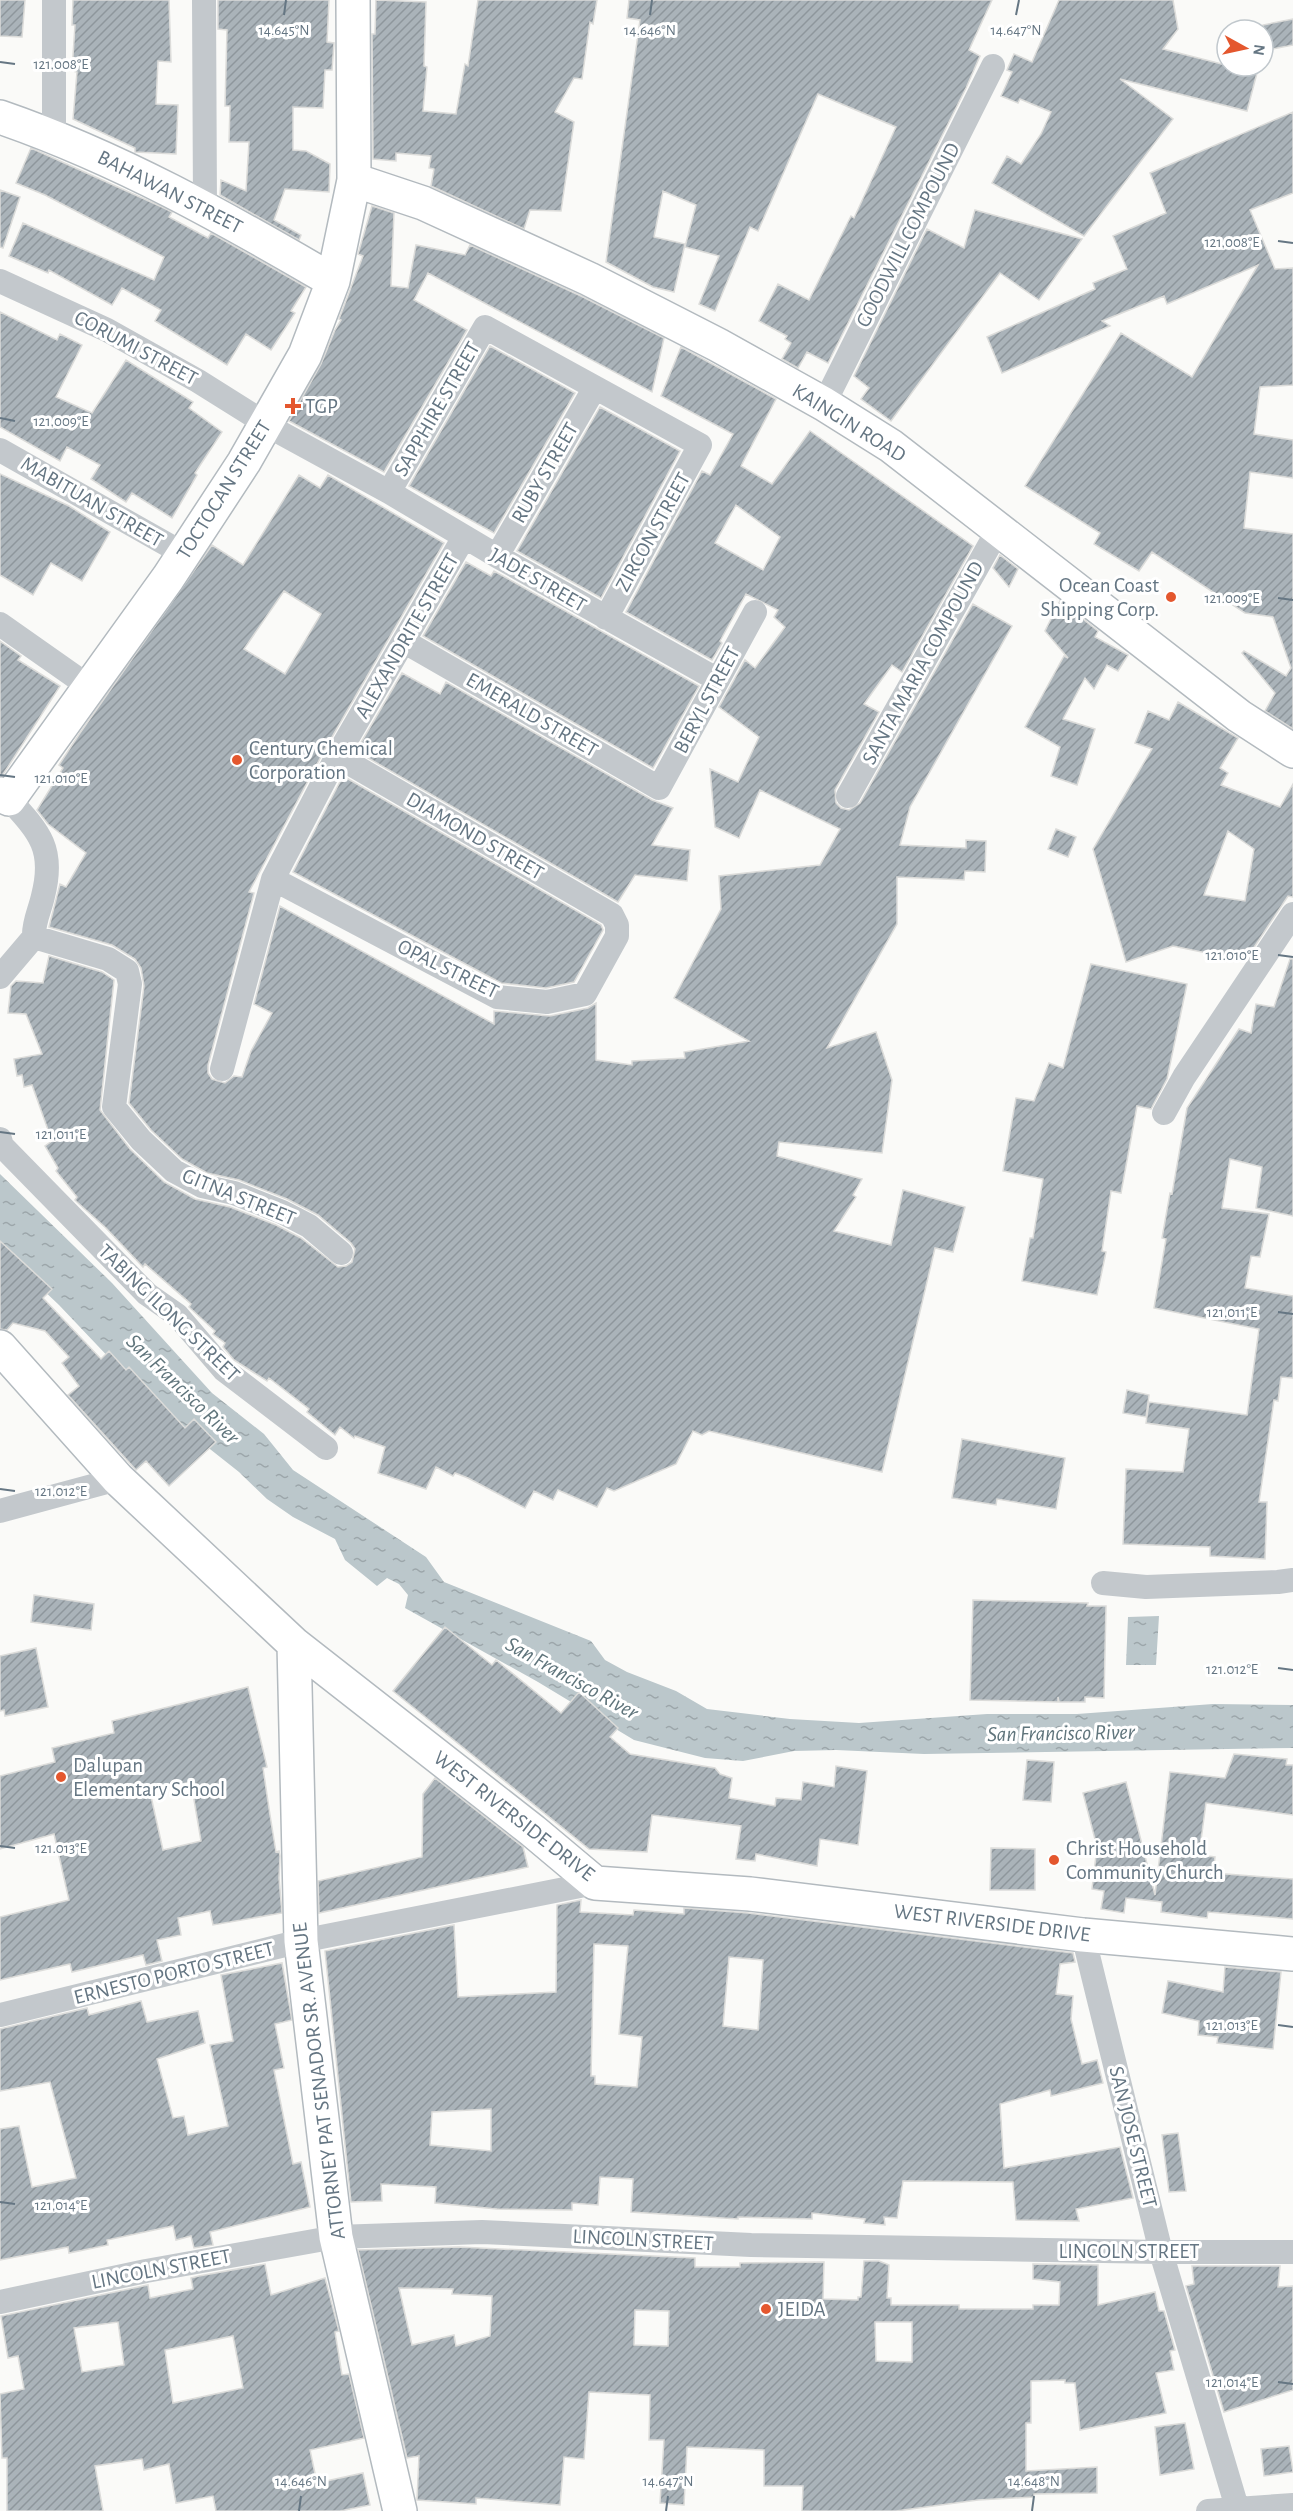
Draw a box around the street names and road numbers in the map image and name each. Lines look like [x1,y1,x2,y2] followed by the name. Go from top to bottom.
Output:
[852,139,964,331] street label: GOODWILL COMPOUND
[94,146,246,238] street label: BAHAWAN STREET
[71,307,201,389] street label: CORUMI STREET
[390,338,484,480] street label: SAPPHIRE STREET
[789,380,909,466] street label: KAINGIN ROAD
[173,417,275,563] street label: TOCTOCAN STREET
[508,419,582,527] street label: RUBY STREET
[17,453,167,551] street label: MABITUAN STREET
[612,469,694,595] street label: ZIRCON STREET
[486,544,590,616] street label: JADE STREET
[351,550,463,722] street label: ALEXANDRITE STREET
[858,558,988,768] street label: SANTA MARIA COMPOUND
[670,643,744,757] street label: BERYL STREET
[462,669,602,761] street label: EMERALD STREET
[403,788,547,884] street label: DIAMOND STREET
[394,936,502,1002] street label: OPAL STREET
[179,1165,299,1229] street label: GITNA STREET
[94,1240,244,1386] street label: TABING ILONG STREET
[430,1747,598,1885] street label: WEST RIVERSIDE DRIVE
[893,1901,1091,1945] street label: WEST RIVERSIDE DRIVE
[289,1921,349,2241] street label: ATTORNEY PAT SENADOR SR. AVENUE
[72,1938,276,2008] street label: ERNESTO PORTO STREET
[1105,2064,1161,2210] street label: SAN JOSE STREET
[572,2226,714,2254] street label: LINCOLN STREET
[1058,2241,1200,2262] street label: LINCOLN STREET
[90,2245,232,2293] street label: LINCOLN STREET

